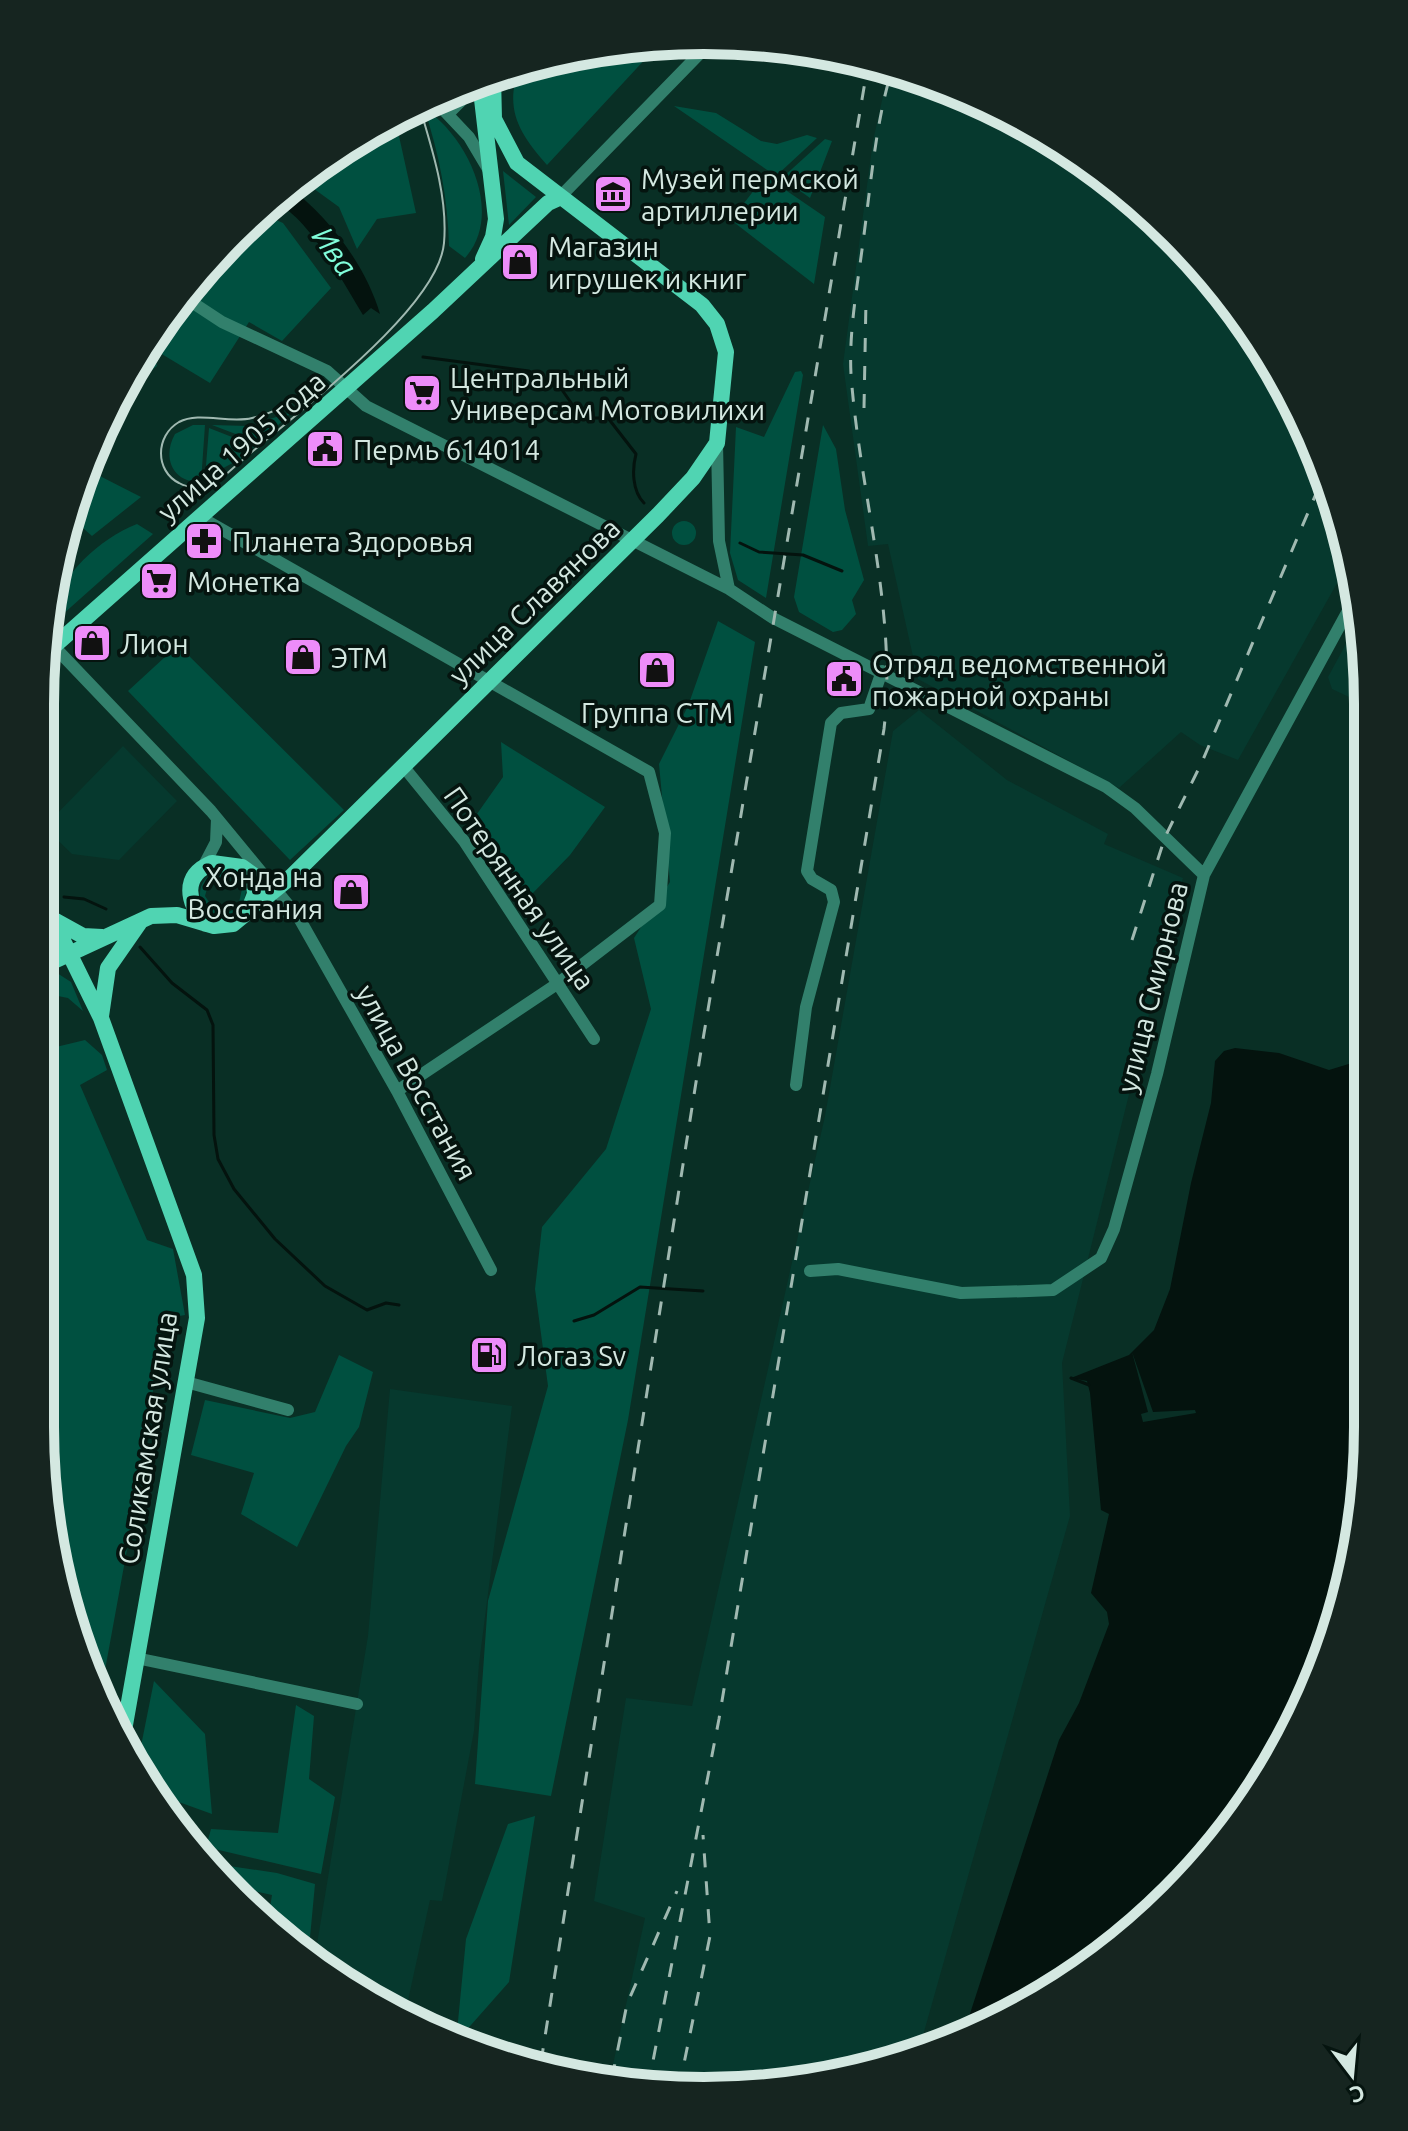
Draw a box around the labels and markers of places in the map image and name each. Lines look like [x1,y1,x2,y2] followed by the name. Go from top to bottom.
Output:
[641,163,859,226] place label: Музей пермской артиллерии
[592,173,634,215] museum icon: Музей пермской артиллерии
[548,231,746,294] place label: Магазин игрушек и книг
[499,241,541,283] shop icon: Магазин игрушек и книг
[450,362,765,425] place label: Центральный Универсам Мотовилихи
[401,372,443,414] supermarket icon: Центральный Универсам Мотовилихи
[304,428,346,470] public building icon: Пермь 614014
[353,434,540,465] place label: Пермь 614014
[183,520,225,562] pharmacy icon: Планета Здоровья
[232,526,473,557] place label: Планета Здоровья
[138,560,180,602] supermarket icon: Монетка
[187,566,301,597] place label: Монетка
[71,622,113,664] shop icon: Лион
[120,628,189,659] place label: Лион
[282,636,324,678] shop icon: ЭТМ
[331,642,388,673] place label: ЭТМ
[872,648,1167,711] place label: Отряд ведомственной пожарной охраны
[636,649,678,691] shop icon: Группа СТМ
[823,658,865,700] public building icon: Отряд ведомственной пожарной охраны
[581,697,733,728] place label: Группа СТМ
[188,861,323,924] place label: Хонда на Восстания
[330,871,372,913] shop icon: Хонда на Восстания
[468,1334,510,1376] fuel station icon: Логаз Sv
[517,1340,627,1371] place label: Логаз Sv

